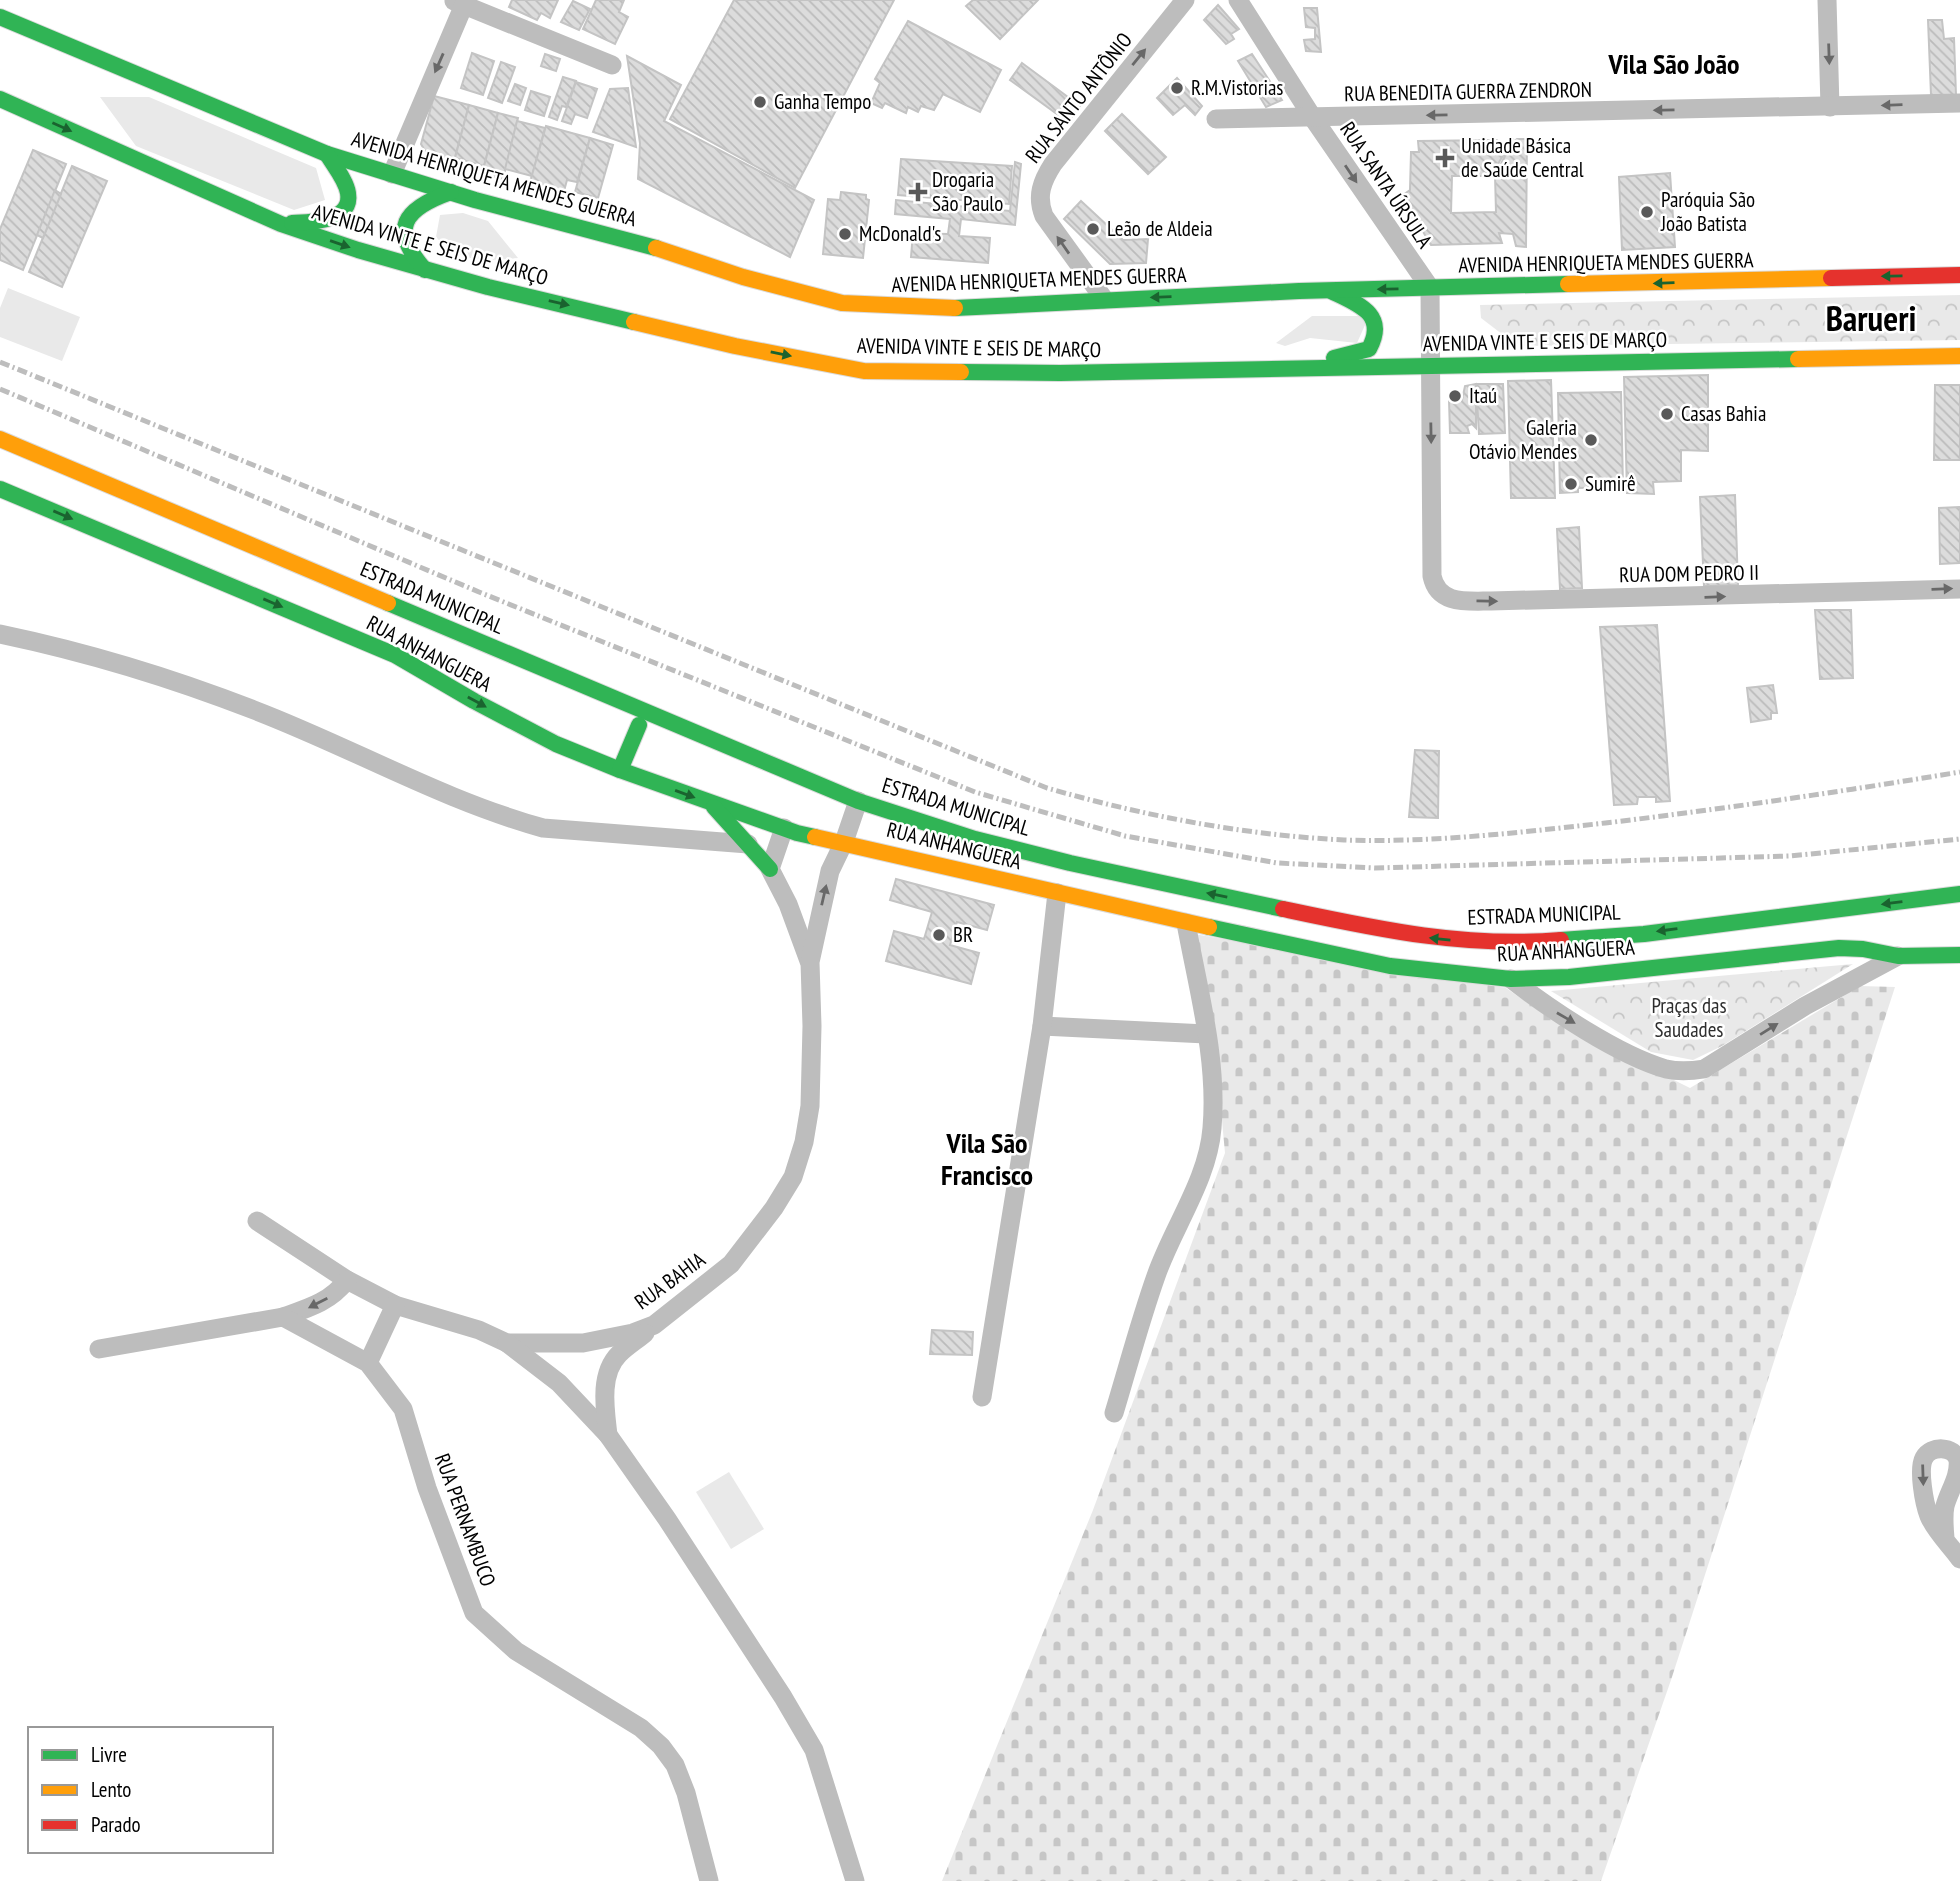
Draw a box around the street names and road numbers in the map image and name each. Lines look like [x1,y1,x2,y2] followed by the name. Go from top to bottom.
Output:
[1019,27,1138,168] street label: RUA SANTO ANTÔNIO
[1344,76,1592,107] street label: RUA BENEDITA GUERRA ZENDRON
[1334,116,1439,253] street label: RUA SANTA ÚRSULA
[348,125,640,232] street label: AVENIDA HENRIQUETA MENDES GUERRA
[309,198,551,291] street label: AVENIDA VINTE E SEIS DE MARÇO
[1458,246,1754,279] street label: AVENIDA HENRIQUETA MENDES GUERRA
[891,261,1187,298] street label: AVENIDA HENRIQUETA MENDES GUERRA
[1423,326,1667,357] street label: AVENIDA VINTE E SEIS DE MARÇO
[857,332,1101,363] street label: AVENIDA VINTE E SEIS DE MARÇO
[356,555,508,640] street label: ESTRADA MUNICIPAL
[1619,559,1759,588] street label: RUA DOM PEDRO II
[362,609,496,698] street label: RUA ANHANGUERA
[879,771,1034,842] street label: ESTRADA MUNICIPAL
[884,816,1024,875] street label: RUA ANHANGUERA
[1467,898,1621,931] street label: ESTRADA MUNICIPAL
[1497,933,1635,968] street label: RUA ANHANGUERA
[629,1246,710,1315] street label: RUA BAHIA
[429,1450,502,1590] street label: RUA PERNAMBUCO

